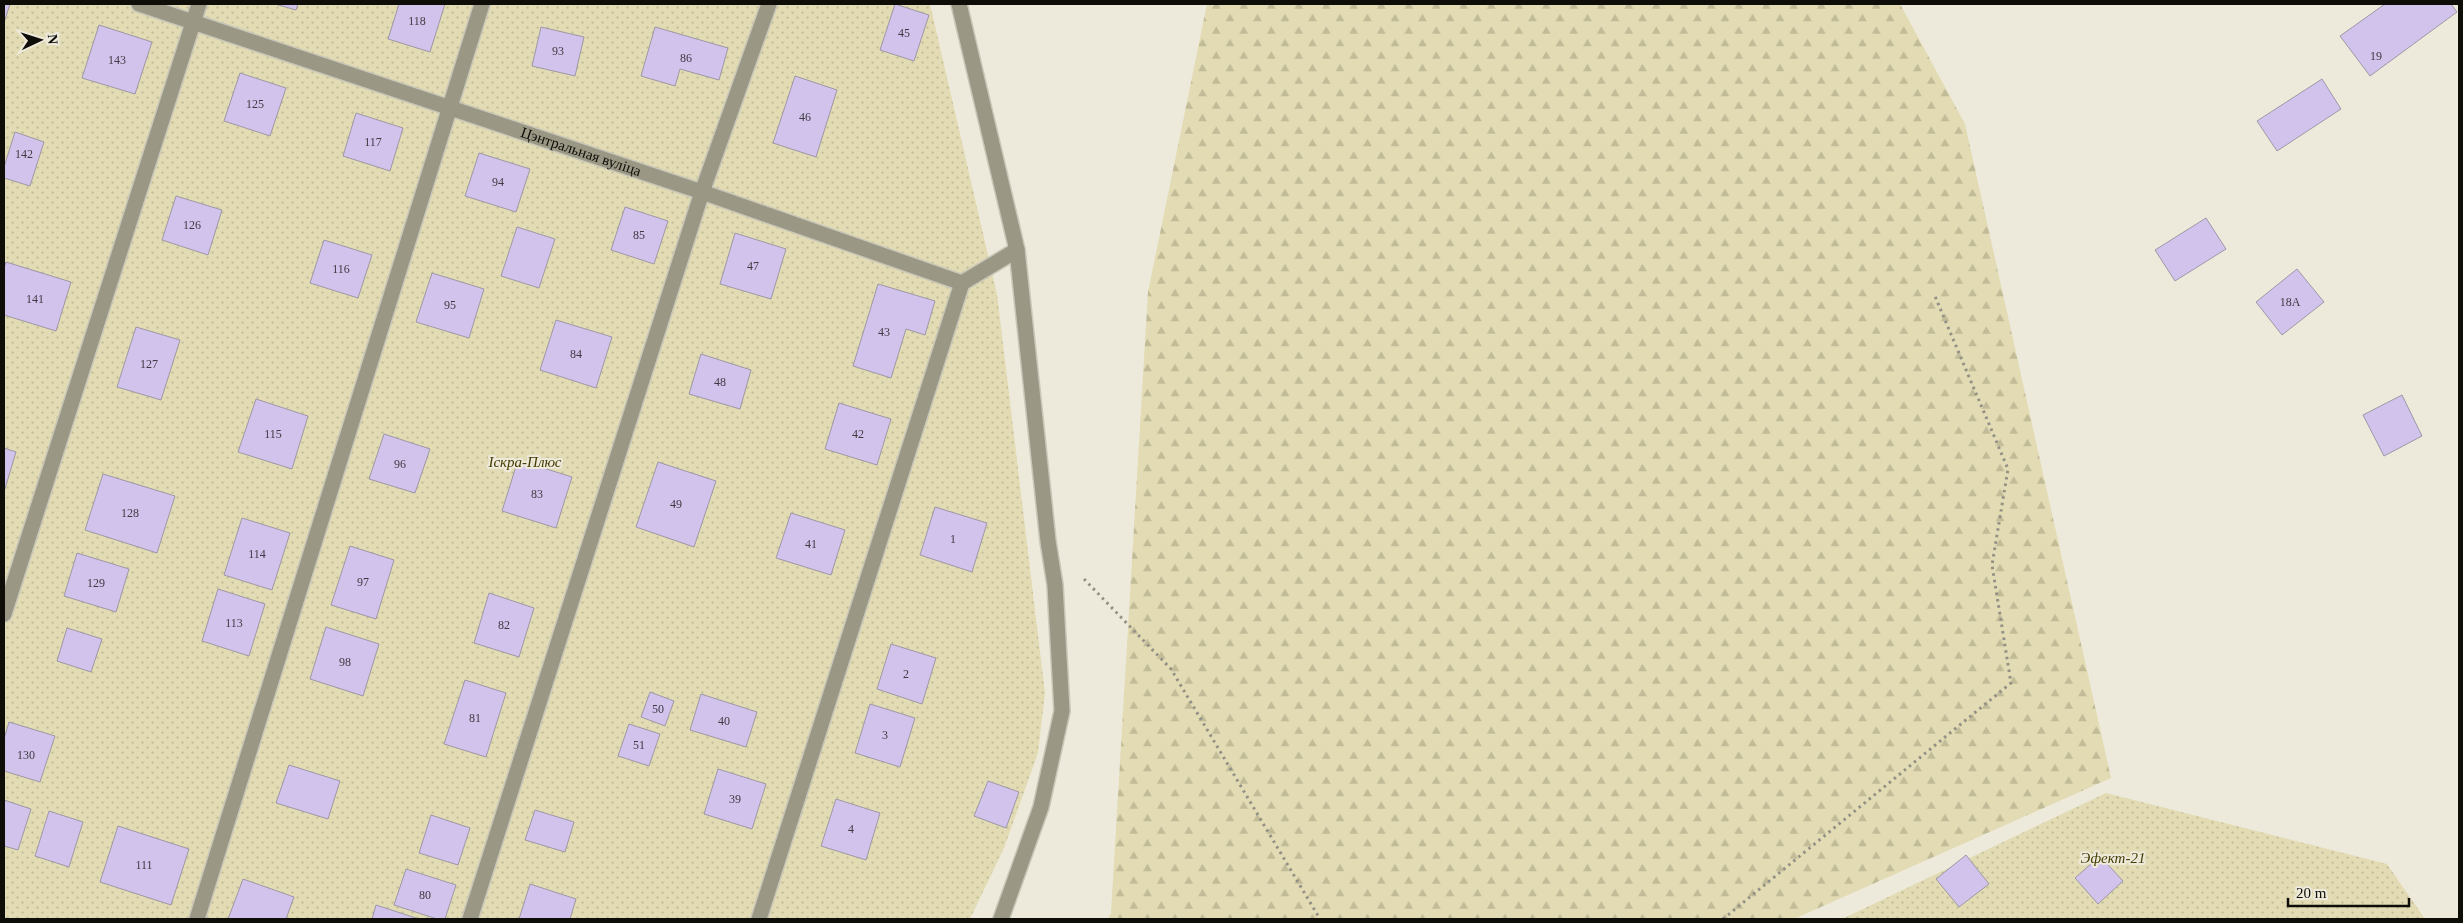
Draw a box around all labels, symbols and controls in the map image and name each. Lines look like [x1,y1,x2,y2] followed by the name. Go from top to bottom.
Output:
[408,14,426,28] house number: 118
[15,15,65,65] north arrow
[898,26,910,40] house number: 45
[45,34,60,45] text: N
[552,44,564,58] house number: 93
[2370,49,2382,63] house number: 19
[680,51,692,65] house number: 86
[108,53,126,67] house number: 143
[246,97,264,111] house number: 125
[799,110,811,124] house number: 46
[519,124,644,179] street label: Цэнтральная вуліца
[364,135,382,149] house number: 117
[15,147,33,161] house number: 142
[492,175,504,189] house number: 94
[183,218,201,232] house number: 126
[633,228,645,242] house number: 85
[747,259,759,273] house number: 47
[332,262,350,276] house number: 116
[26,292,44,306] house number: 141
[2280,295,2301,309] house number: 18А
[444,298,456,312] house number: 95
[878,325,890,339] house number: 43
[570,347,582,361] house number: 84
[140,357,158,371] house number: 127
[714,375,726,389] house number: 48
[264,427,282,441] house number: 115
[852,427,864,441] house number: 42
[487,454,562,470] park label: Іскра-Плюс
[394,457,406,471] house number: 96
[531,487,543,501] house number: 83
[670,497,682,511] house number: 49
[121,506,139,520] house number: 128
[950,532,956,546] house number: 1
[805,537,817,551] house number: 41
[248,547,266,561] house number: 114
[357,575,369,589] house number: 97
[87,576,105,590] house number: 129
[225,616,243,630] house number: 113
[498,618,510,632] house number: 82
[339,655,351,669] house number: 98
[903,667,909,681] house number: 2
[652,702,664,716] house number: 50
[469,711,481,725] house number: 81
[718,714,730,728] house number: 40
[882,728,888,742] house number: 3
[633,738,645,752] house number: 51
[17,748,35,762] house number: 130
[729,792,741,806] house number: 39
[848,822,854,836] house number: 4
[2081,850,2145,866] park label: Эфект-21
[135,858,153,872] house number: 111
[2288,876,2409,908] scale bar
[2296,885,2327,901] text: 20 m
[419,888,431,902] house number: 80

